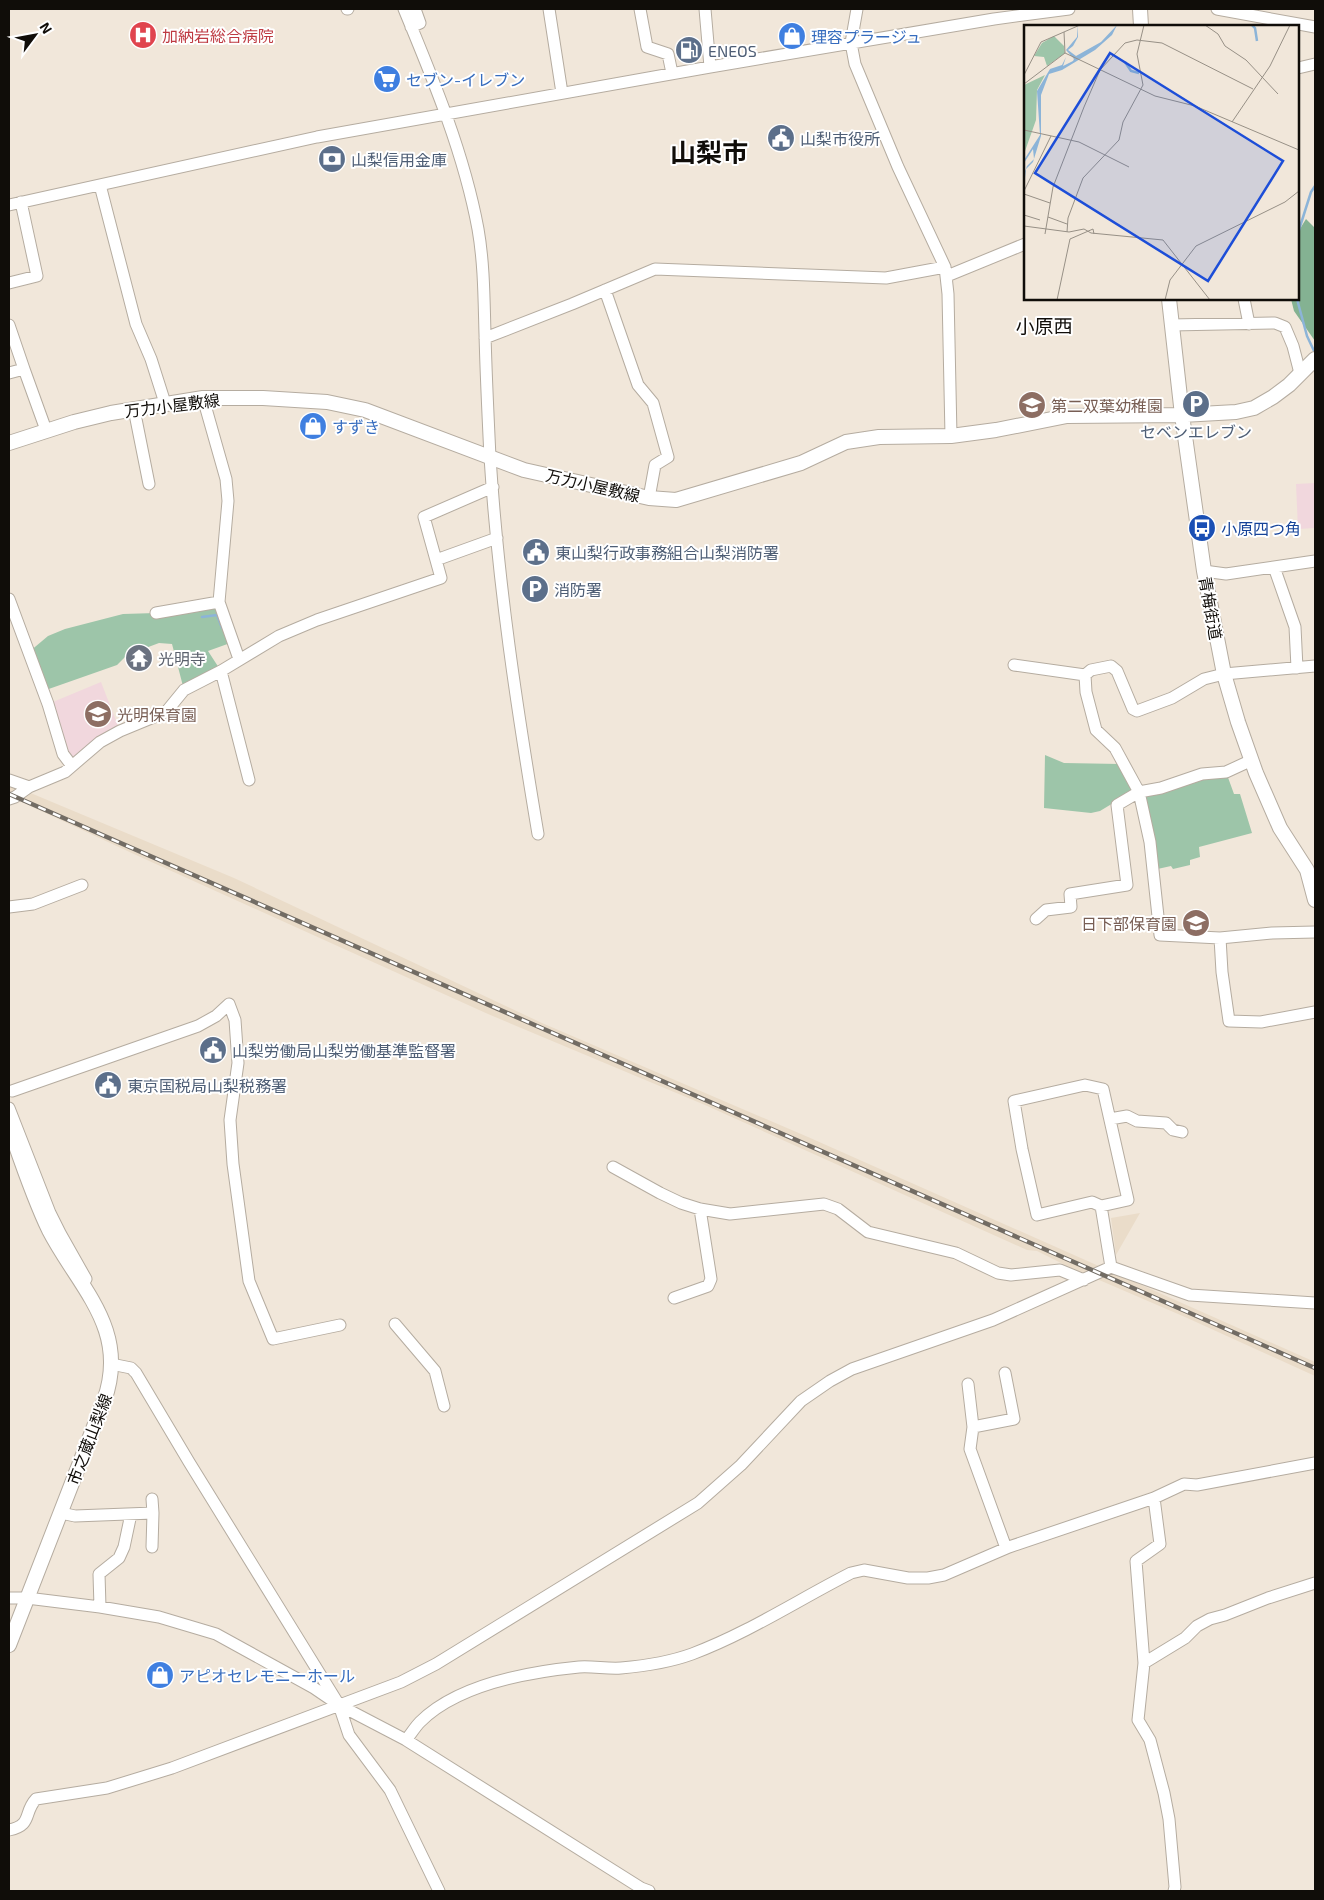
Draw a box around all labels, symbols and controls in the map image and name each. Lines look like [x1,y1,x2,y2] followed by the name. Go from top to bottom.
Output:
[10,10,60,60] north arrow
[37,19,56,37] text: N
[128,20,158,50] hospital icon: 加納岩総合病院
[777,21,807,51] shop icon: 理容プラージュ
[1024,25,1299,300] inset map
[162,26,274,45] place label: 加納岩総合病院
[811,27,922,46] place label: 理容プラージュ
[674,35,704,65] fuel station icon: ENEOS
[708,41,757,60] place label: ENEOS
[372,64,402,94] supermarket icon: セブン-イレブン
[406,70,525,89] place label: セブン-イレブン
[766,123,796,153] public building icon: 山梨市役所
[800,129,880,148] place label: 山梨市役所
[670,136,748,167] district label: 山梨市
[317,144,347,174] bank icon: 山梨信用金庫
[351,150,447,169] place label: 山梨信用金庫
[1015,314,1073,337] district label: 小原西
[1181,389,1211,419] parking icon: セベンエレブン
[123,390,221,420] street label: 万力小屋敷線
[1017,390,1047,420] school or university icon: 第二双葉幼稚園
[1051,396,1163,415] place label: 第二双葉幼稚園
[298,411,328,441] shop icon: すずき
[332,417,380,436] place label: すずき
[1140,422,1252,441] place label: セベンエレブン
[544,465,642,505] street label: 万力小屋敷線
[1187,513,1217,543] bus stop icon: 小原四つ角
[1221,519,1301,538] place label: 小原四つ角
[521,537,551,567] public building icon: 東山梨行政事務組合山梨消防署
[555,543,779,562] place label: 東山梨行政事務組合山梨消防署
[520,574,550,604] parking icon: 消防署
[1196,575,1226,641] street label: 青梅街道
[554,580,602,599] place label: 消防署
[124,643,154,673] temple icon: 光明寺
[158,649,206,668] place label: 光明寺
[83,699,113,729] school or university icon: 光明保育園
[117,705,197,724] place label: 光明保育園
[1181,908,1211,938] school or university icon: 日下部保育園
[1081,914,1177,933] place label: 日下部保育園
[198,1035,228,1065] public building icon: 山梨労働局山梨労働基準監督署
[232,1041,456,1060] place label: 山梨労働局山梨労働基準監督署
[93,1070,123,1100] public building icon: 東京国税局山梨税務署
[127,1076,287,1095] place label: 東京国税局山梨税務署
[63,1391,115,1487] street label: 市之蔵山梨線
[145,1660,175,1690] shop icon: アピオセレモニーホール
[179,1666,355,1685] place label: アピオセレモニーホール

